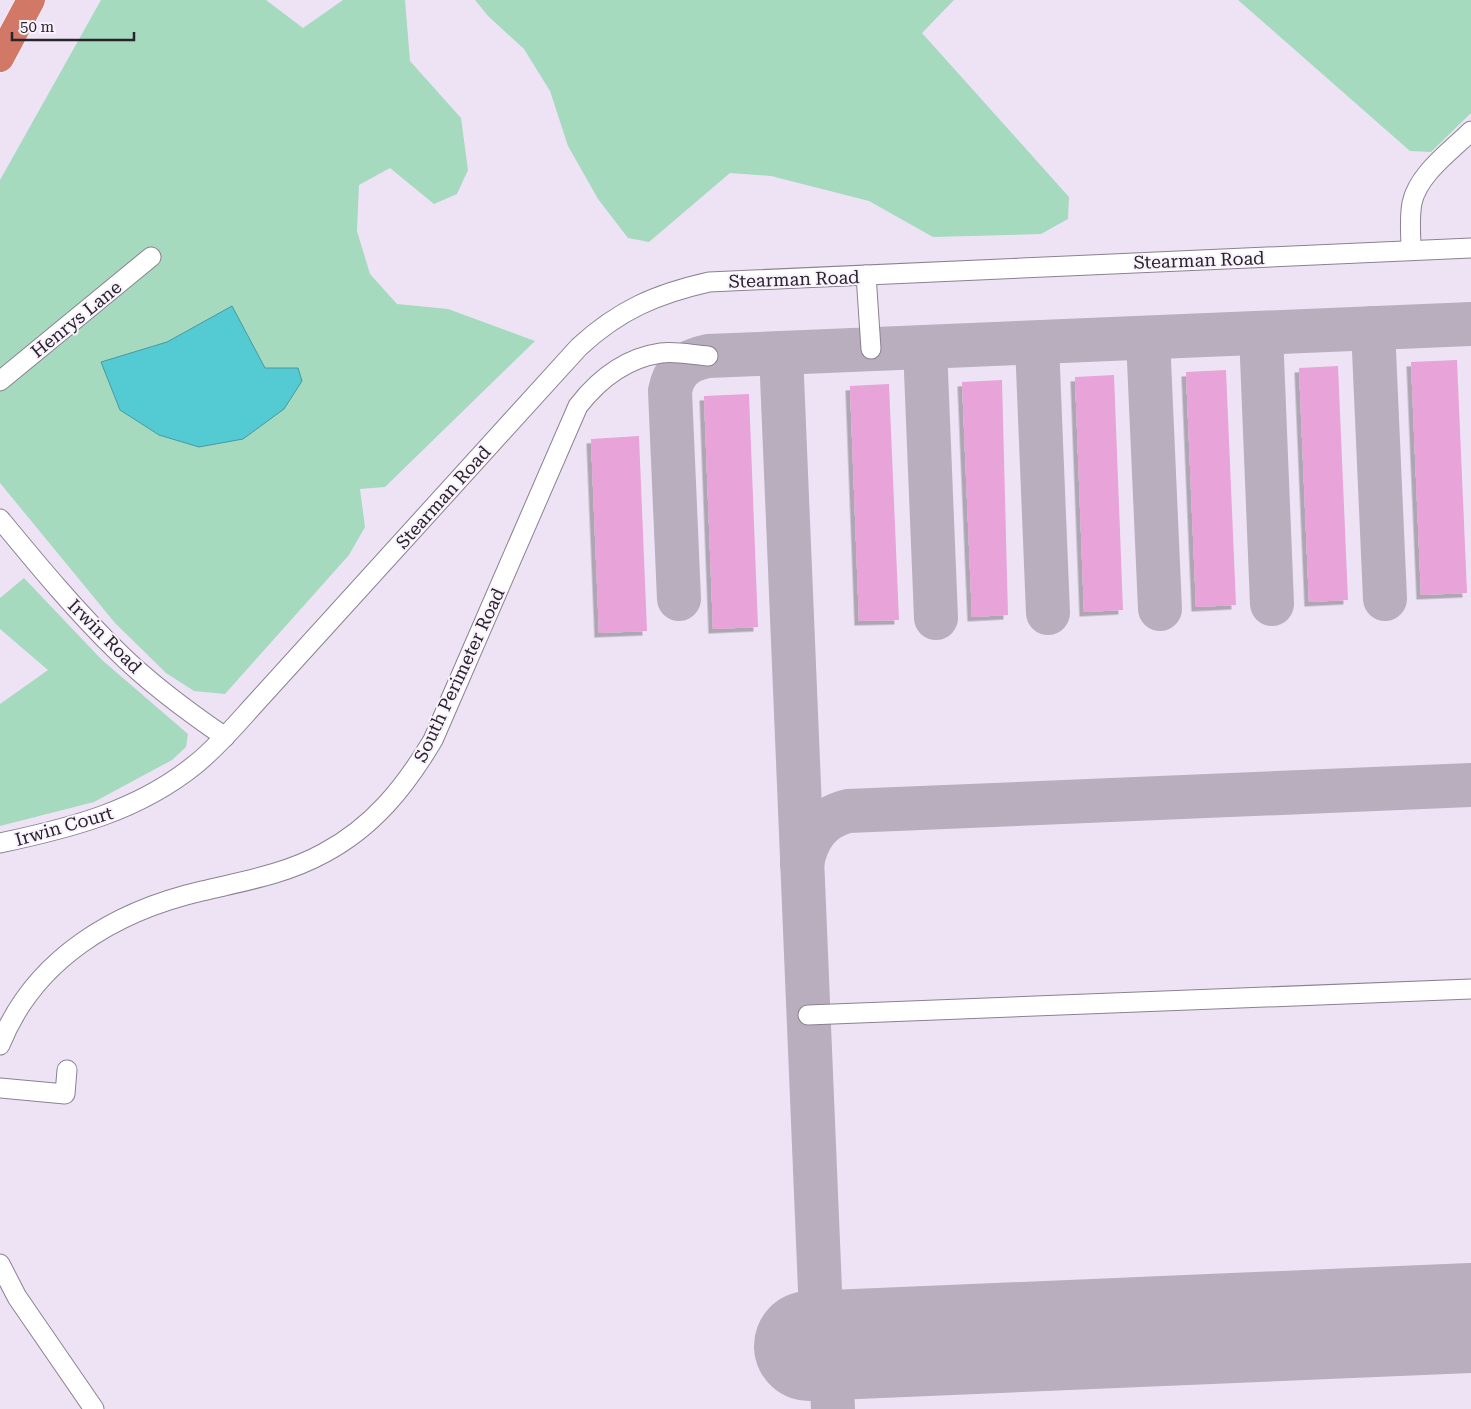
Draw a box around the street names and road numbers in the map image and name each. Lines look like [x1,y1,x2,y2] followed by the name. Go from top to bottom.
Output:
[1133,247,1265,273] street label: Stearman Road
[728,266,860,292] street label: Stearman Road
[27,276,126,362] street label: Henrys Lane
[391,441,495,553] street label: Stearman Road
[409,584,509,765] street label: South Perimeter Road
[64,595,147,678] street label: Irwin Road
[13,802,116,850] street label: Irwin Court

